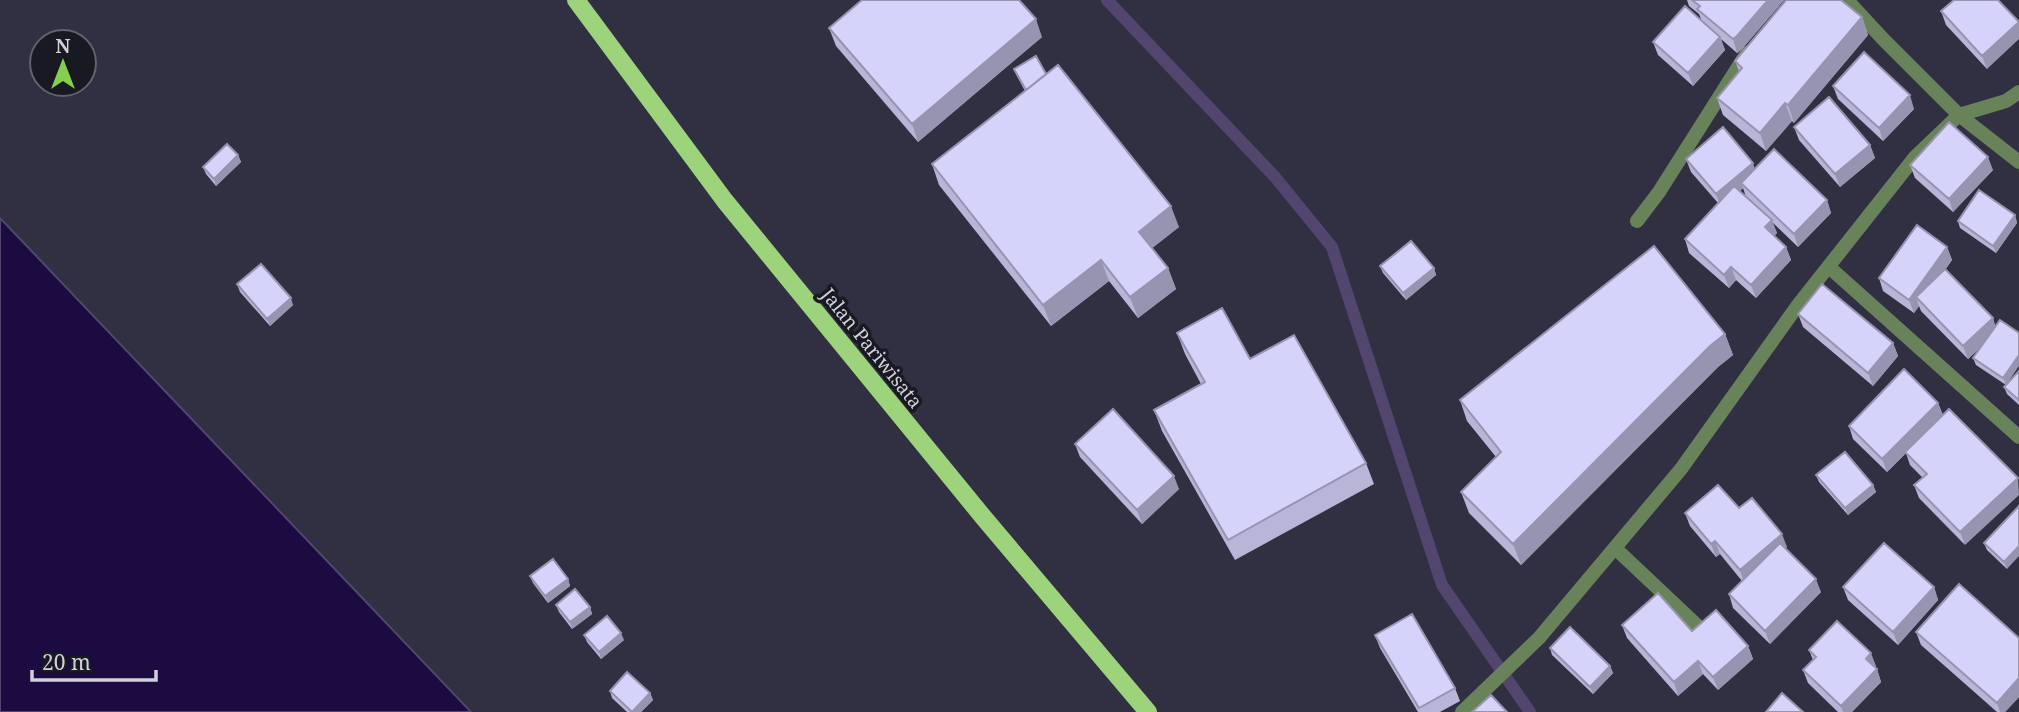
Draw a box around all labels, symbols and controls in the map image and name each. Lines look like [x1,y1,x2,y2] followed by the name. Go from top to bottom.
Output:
[28,28,98,98] north arrow
[56,33,71,59] text: N
[815,282,929,414] street label: Jalan Pariwisata
[32,638,156,682] scale bar
[42,648,91,676] text: 20 m

